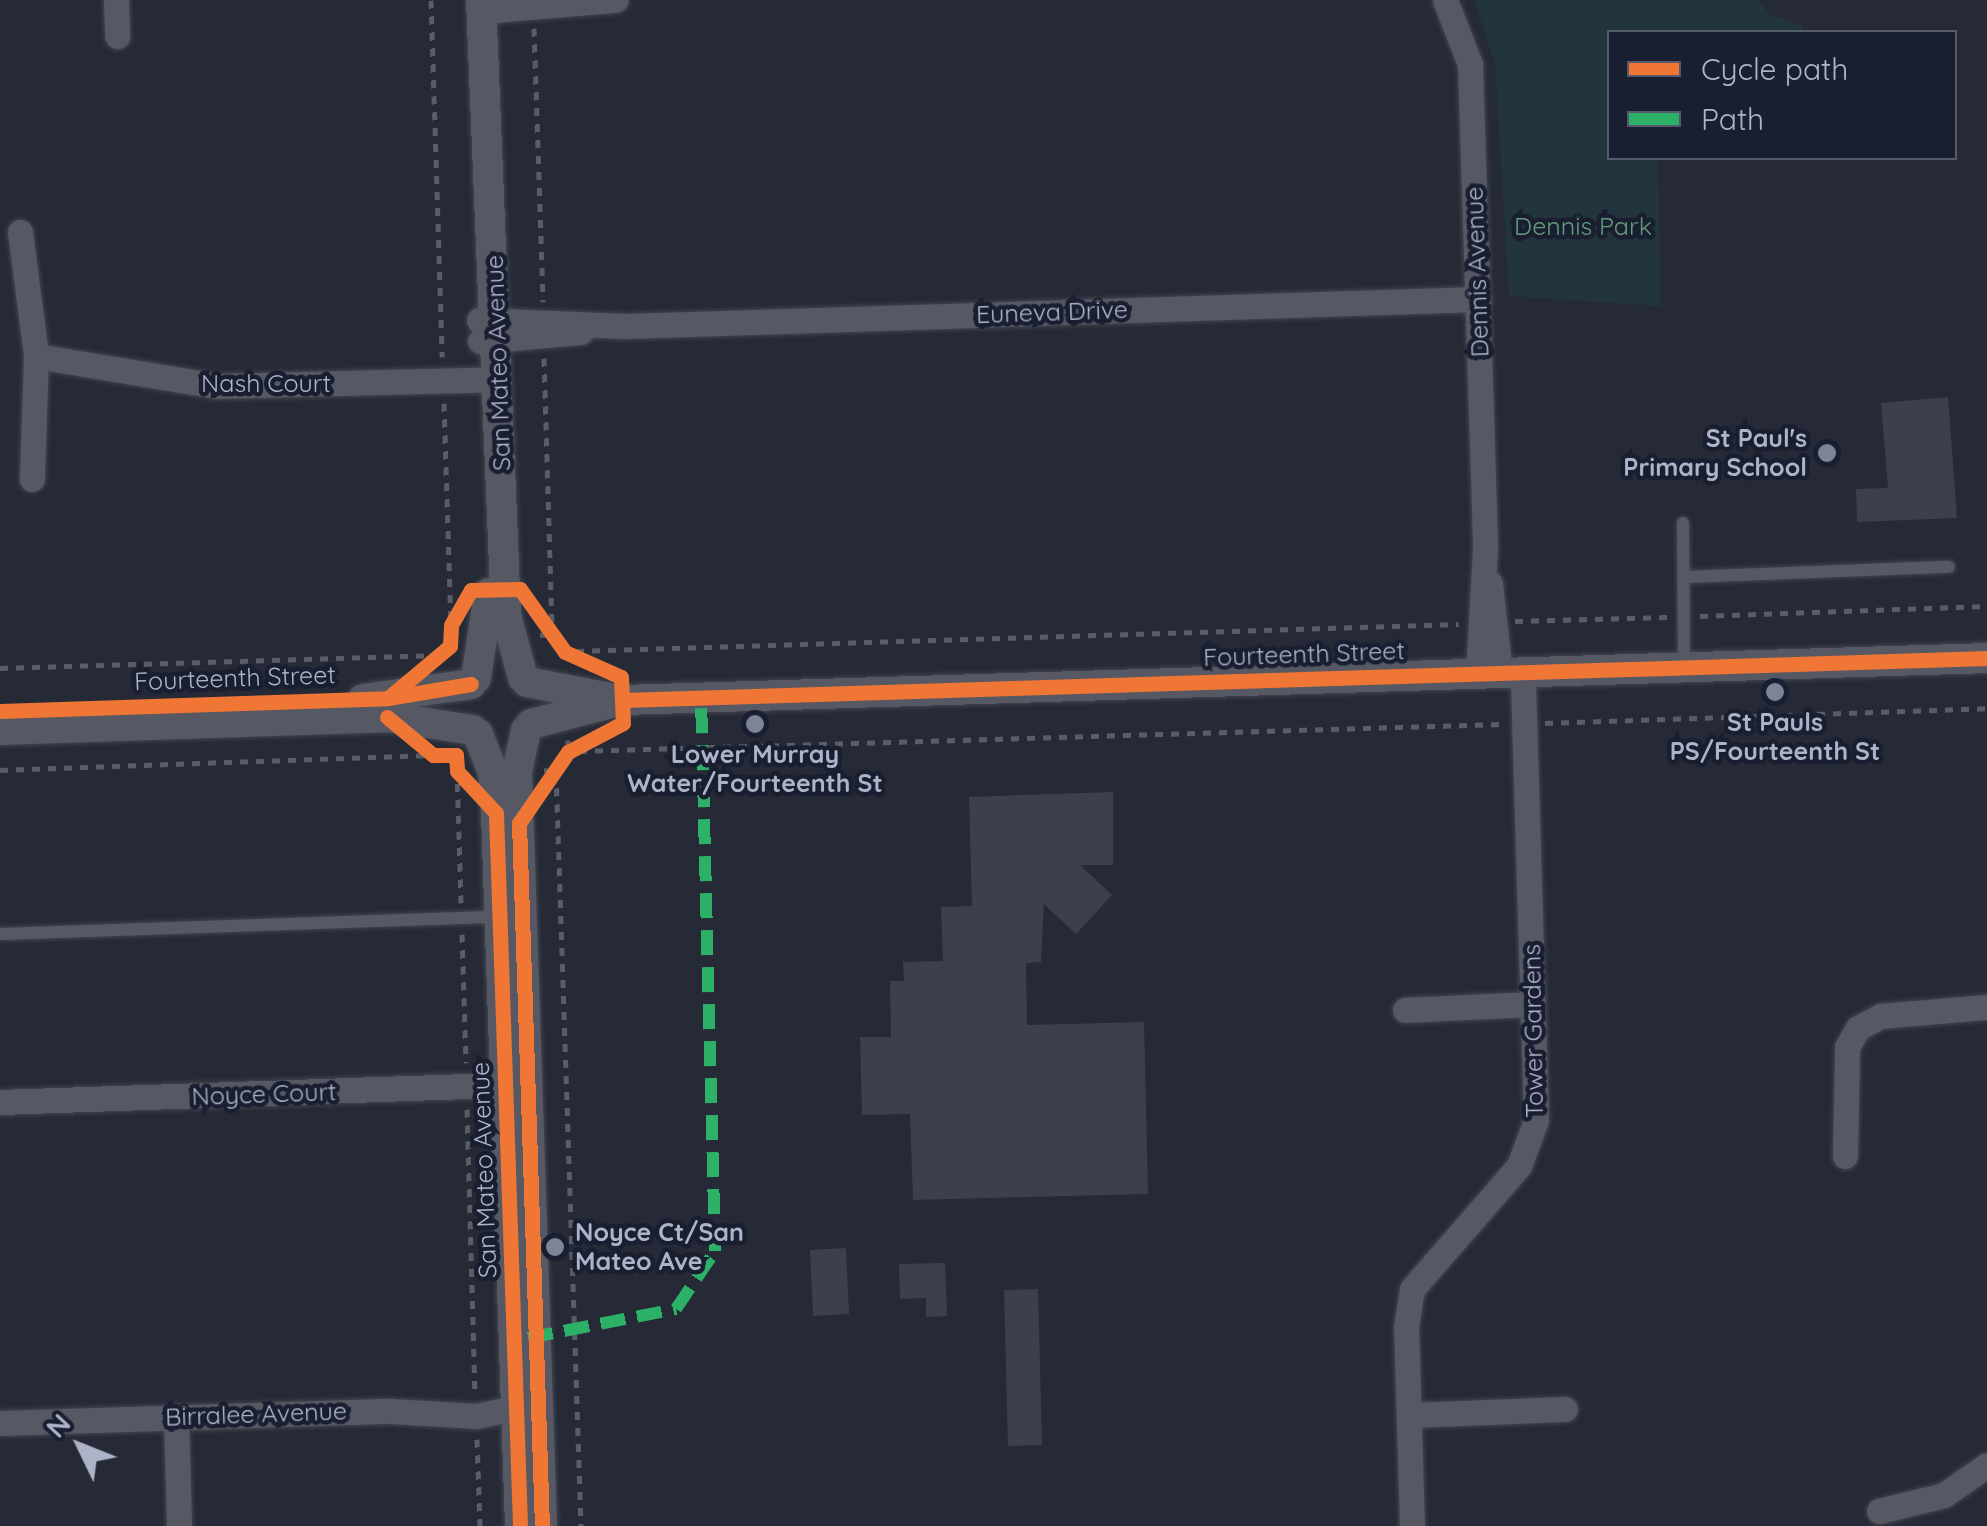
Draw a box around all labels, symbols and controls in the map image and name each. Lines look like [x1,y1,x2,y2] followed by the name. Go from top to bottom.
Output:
[1607,30,1957,160] legend
[1701,50,1848,88] text: Cycle path
[1701,100,1764,138] text: Path
[1459,186,1495,358] street label: Dennis Avenue
[1514,211,1652,241] park label: Dennis Park
[479,254,517,472] street label: San Mateo Avenue
[976,294,1128,330] street label: Euneva Drive
[201,368,331,398] street label: Nash Court
[1623,424,1807,483] place label: St Paul's Primary School
[1816,442,1838,464] marker: St Paul's Primary School
[1203,635,1405,673] street label: Fourteenth Street
[134,659,336,697] street label: Fourteenth Street
[1764,681,1786,703] marker: St Pauls PS/Fourteenth St
[1670,708,1880,767] place label: St Pauls PS/Fourteenth St
[744,713,766,735] marker: Lower Murray Water/Fourteenth St
[627,740,883,799] place label: Lower Murray Water/Fourteenth St
[1516,944,1550,1118] street label: Tower Gardens
[465,1061,503,1279] street label: San Mateo Avenue
[191,1076,337,1112] street label: Noyce Court
[575,1218,744,1277] place label: Noyce Ct/San Mateo Ave
[544,1236,566,1258] marker: Noyce Ct/San Mateo Ave
[30,1396,130,1496] north arrow
[165,1396,347,1432] street label: Birralee Avenue
[38,1406,78,1445] text: N

